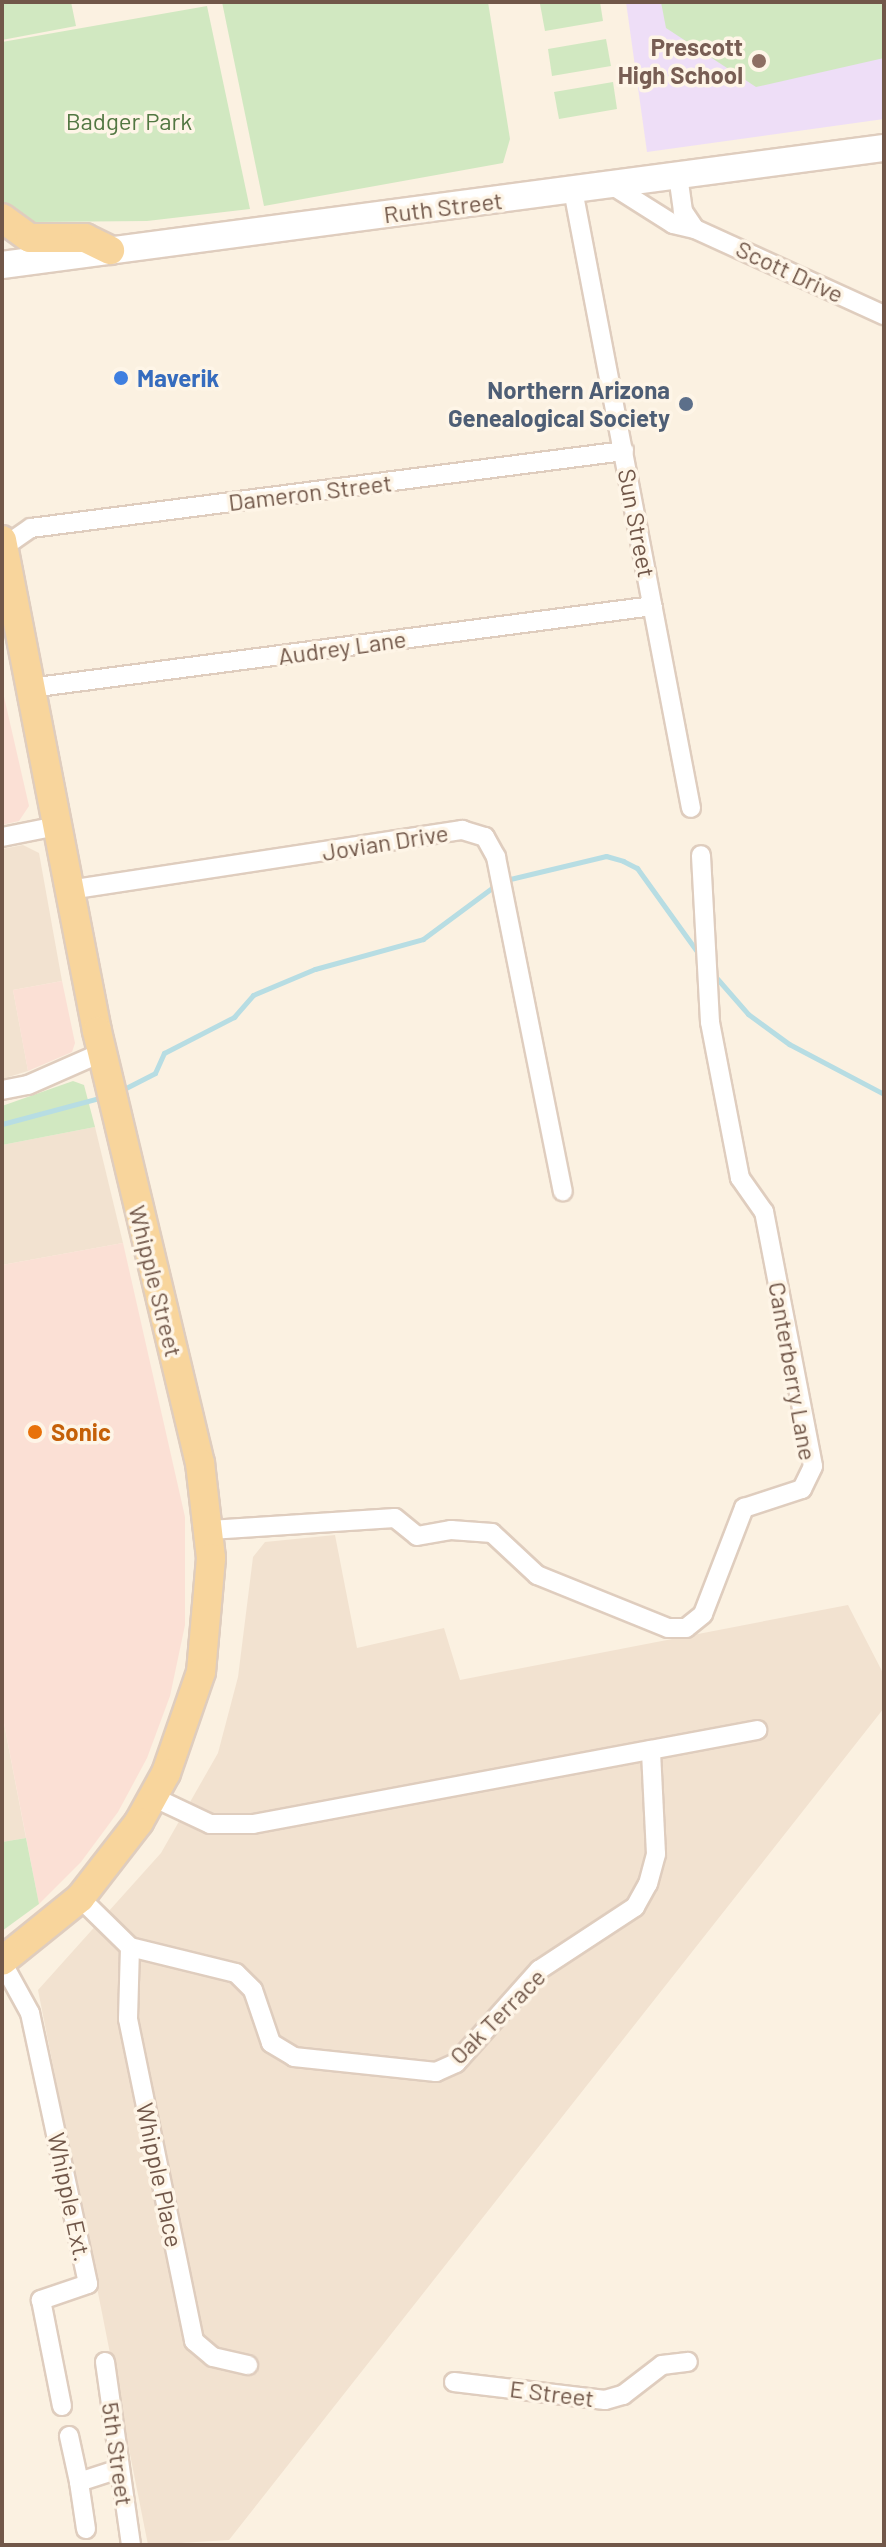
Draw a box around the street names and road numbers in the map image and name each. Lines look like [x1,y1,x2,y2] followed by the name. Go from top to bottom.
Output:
[382,185,504,229] street label: Ruth Street
[732,234,848,308] street label: Scott Drive
[612,466,662,580] street label: Sun Street
[227,468,393,516] street label: Dameron Street
[276,624,408,670] street label: Audrey Lane
[320,818,450,866] street label: Jovian Drive
[123,1202,189,1360] street label: Whipple Street
[763,1280,823,1462] street label: Canterberry Lane
[443,1962,551,2070] street label: Oak Terrace
[131,2100,189,2250] street label: Whipple Place
[42,2130,98,2264] street label: Whipple Ext.
[508,2374,596,2412] street label: E Street
[96,2400,140,2508] street label: 5th Street

